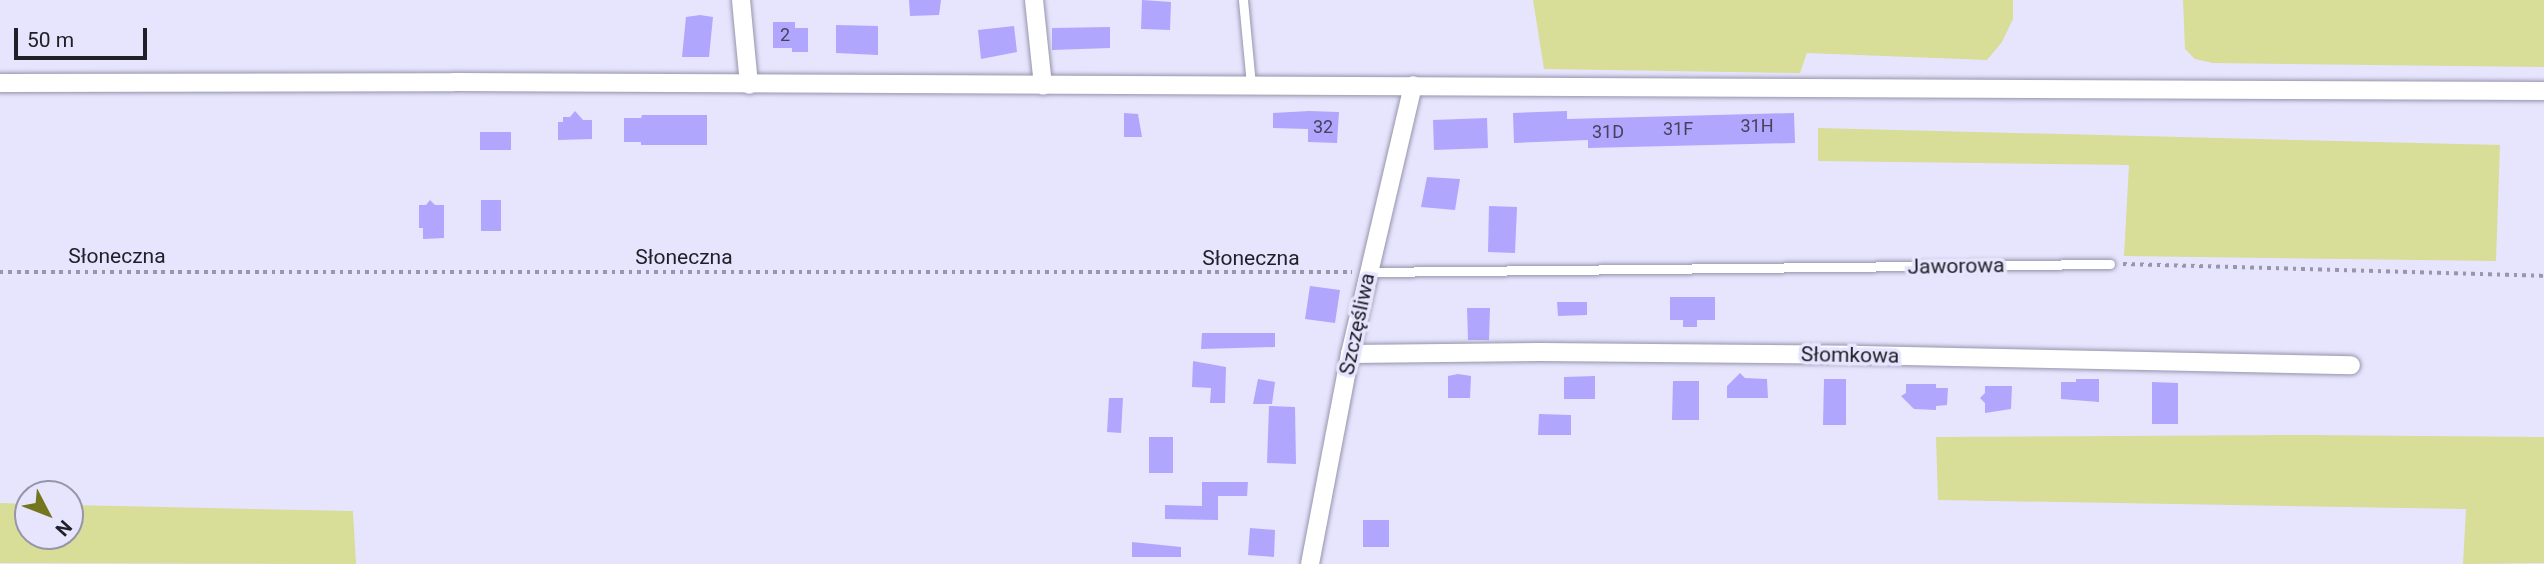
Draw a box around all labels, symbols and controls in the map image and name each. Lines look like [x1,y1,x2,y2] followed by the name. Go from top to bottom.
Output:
[18,14,150,58] scale bar
[780,24,790,46] house number: 2
[27,28,74,52] text: 50 m
[1740,115,1774,137] house number: 31H
[1313,116,1333,138] house number: 32
[1663,118,1693,140] house number: 31F
[1592,121,1624,143] house number: 31D
[68,243,166,269] street label: Słoneczna
[635,244,733,270] street label: Słoneczna
[1202,245,1300,271] street label: Słoneczna
[1907,253,2005,279] street label: Jaworowa
[1334,271,1380,377] street label: Szczęśliwa
[1801,342,1899,368] street label: Słomkowa
[14,480,84,550] north arrow
[50,515,77,541] text: N

